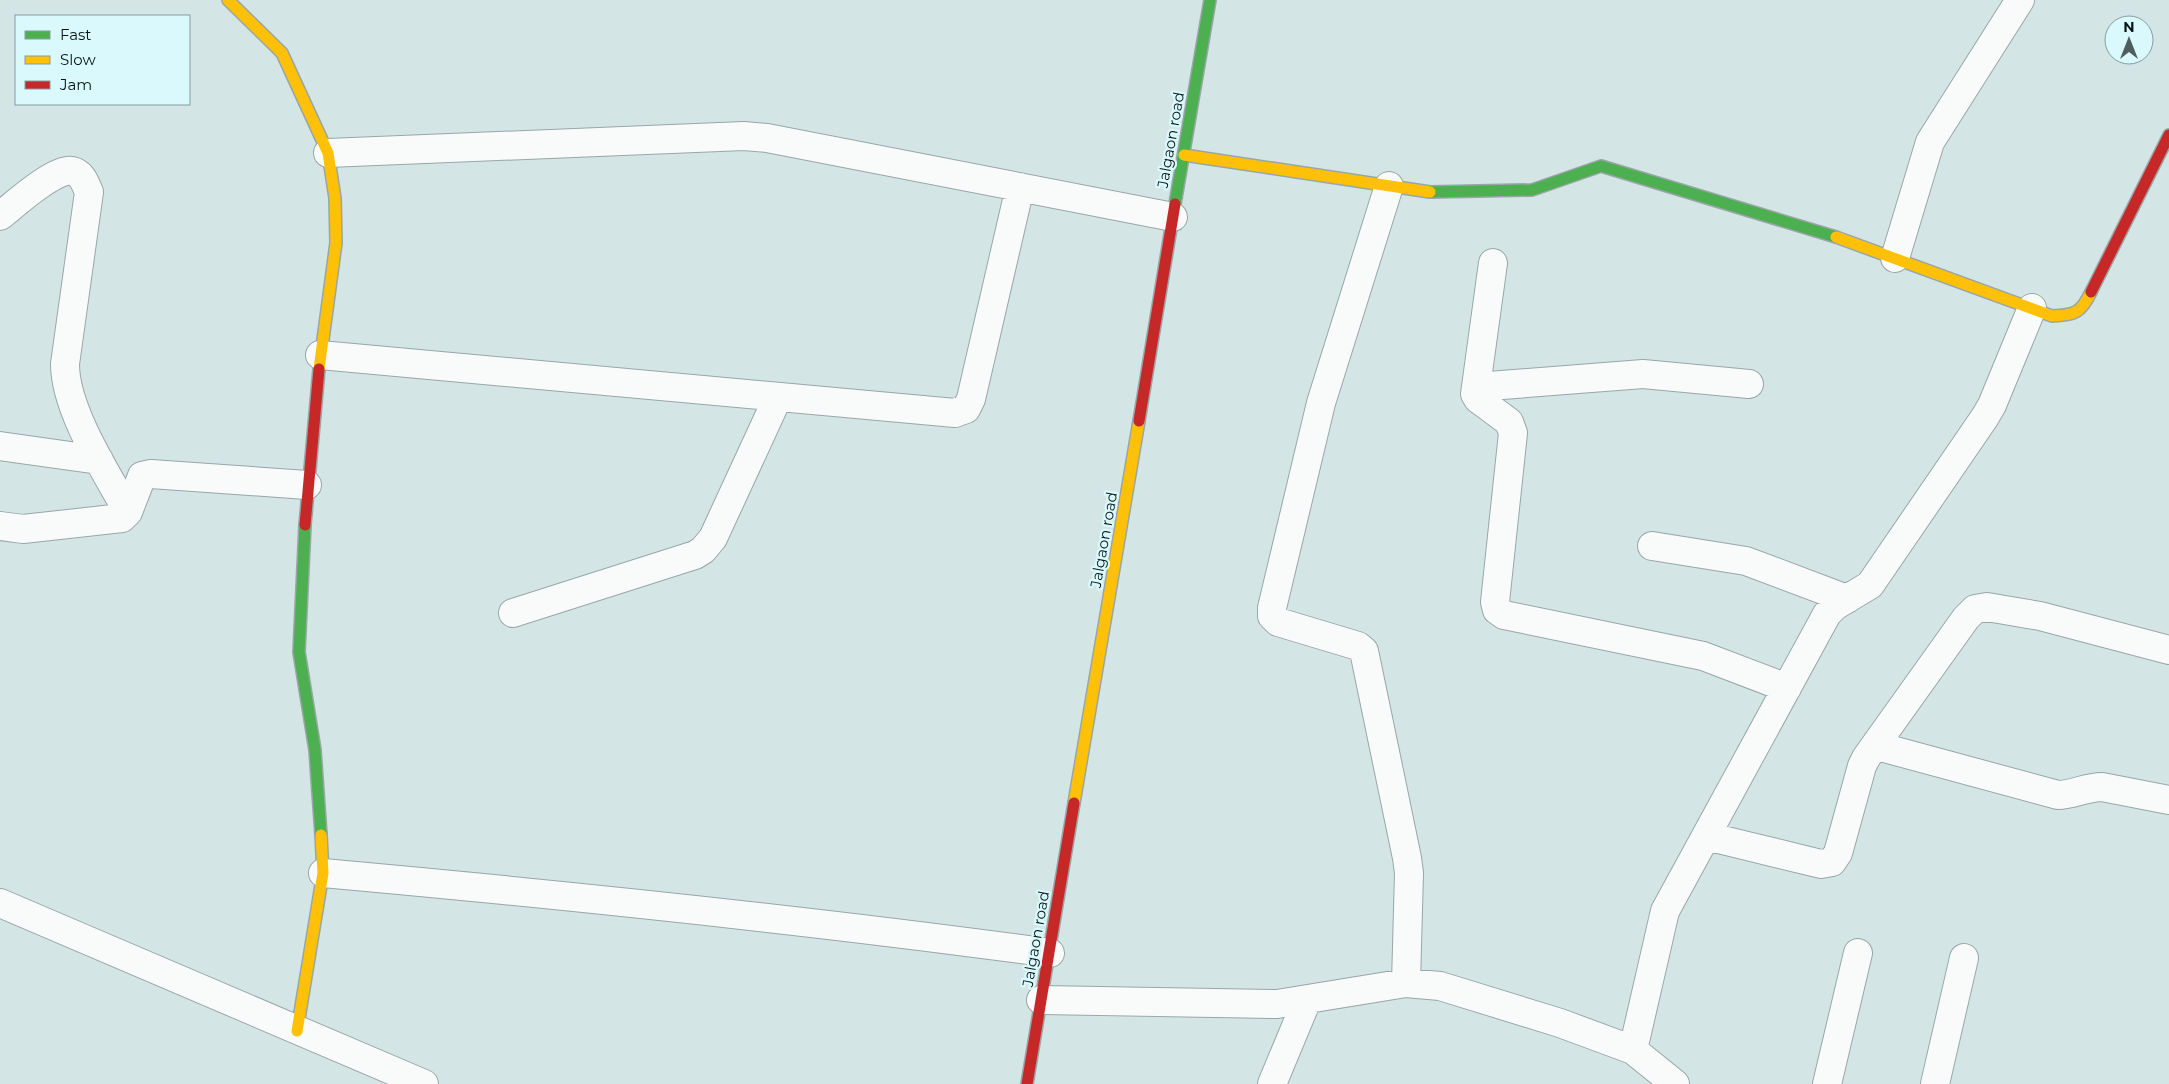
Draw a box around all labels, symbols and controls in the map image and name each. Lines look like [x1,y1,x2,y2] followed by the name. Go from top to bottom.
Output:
[15,15,190,105] legend
[2104,15,2154,65] north arrow
[2123,18,2135,36] text: N
[60,25,91,44] text: Fast
[60,50,96,69] text: Slow
[59,75,92,94] text: Jam
[1153,90,1188,190] street label: Jalgaon road
[1086,490,1121,590] street label: Jalgaon road
[1018,889,1053,989] street label: Jalgaon road

